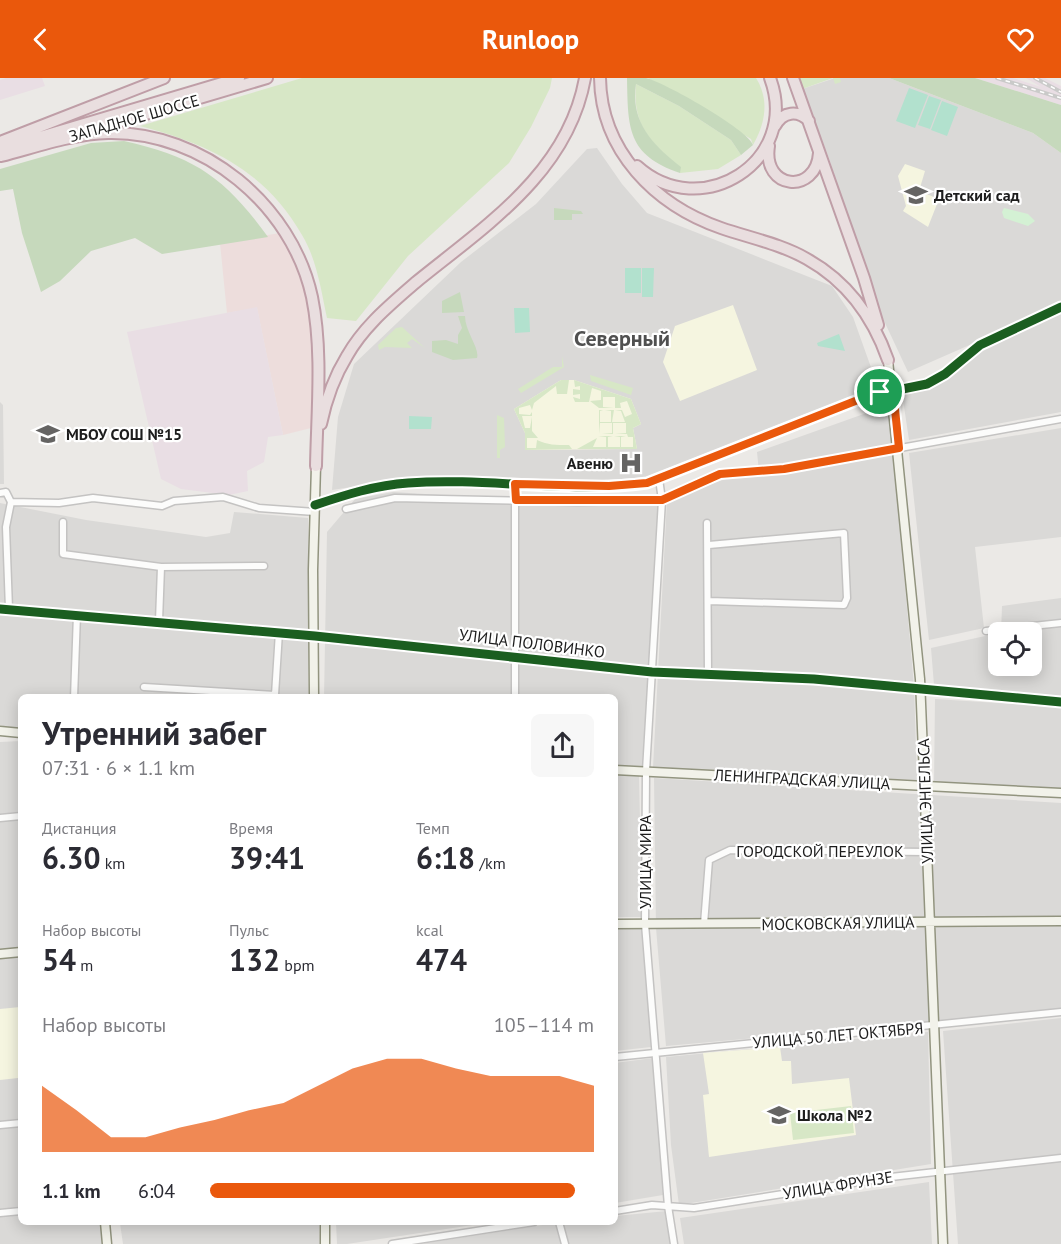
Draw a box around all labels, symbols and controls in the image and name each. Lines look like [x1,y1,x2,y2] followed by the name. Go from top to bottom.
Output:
[482,22,579,56] text: Runloop
[24,23,57,56] icon: back
[1004,23,1037,56] icon: heart
[67,90,201,146] street label: ЗАПАДНОЕ ШОССЕ
[903,182,929,208] school or university icon: Детский сад
[934,185,1020,205] place label: Детский сад
[574,324,670,352] district label: Северный
[854,366,905,417] pin
[863,375,896,408] icon: arrive
[35,421,61,447] school or university icon: МБОУ СОШ №15
[66,424,182,444] place label: МБОУ СОШ №15
[618,450,644,476] hospital icon: Авеню
[567,453,613,473] place label: Авеню
[988,622,1042,676] map controls
[988,622,1042,676] button: locate
[458,624,606,662] street label: УЛИЦА ПОЛОВИНКО
[42,711,266,754] text: Утренний забег
[531,714,594,777] button: share
[913,737,937,864] street label: УЛИЦА ЭНГЕЛЬСА
[42,755,195,781] text: 07:31 · 6 × 1.1 km
[712,764,891,794] street label: ЛЕНИНГРАДСКАЯ УЛИЦА
[635,814,655,909] street label: УЛИЦА МИРА
[42,818,116,838] text: Дистанция
[229,818,273,838] text: Время
[416,818,450,838] text: Темп
[42,838,100,877] text: 6.30
[229,838,305,877] text: 39:41
[416,838,475,877] text: 6:18
[736,841,904,861] street label: ГОРОДСКОЙ ПЕРЕУЛОК
[100,853,125,873] text: km
[475,853,506,873] text: /km
[761,912,915,934] street label: МОСКОВСКАЯ УЛИЦА
[42,920,141,940] text: Набор высоты
[229,920,269,940] text: Пульс
[416,920,443,940] text: kcal
[42,940,76,979] text: 54
[229,940,280,979] text: 132
[416,940,467,979] text: 474
[76,955,93,975] text: m
[280,955,315,975] text: bpm
[42,1012,166,1038] text: Набор высоты
[494,1012,594,1038] text: 105–114 m
[752,1018,924,1052] street label: УЛИЦА 50 ЛЕТ ОКТЯБРЯ
[766,1102,792,1128] school or university icon: Школа №2
[797,1105,873,1125] place label: Школа №2
[782,1166,894,1204] street label: УЛИЦА ФРУНЗЕ
[42,1178,101,1204] text: 1.1 km
[138,1178,175,1204] text: 6:04

